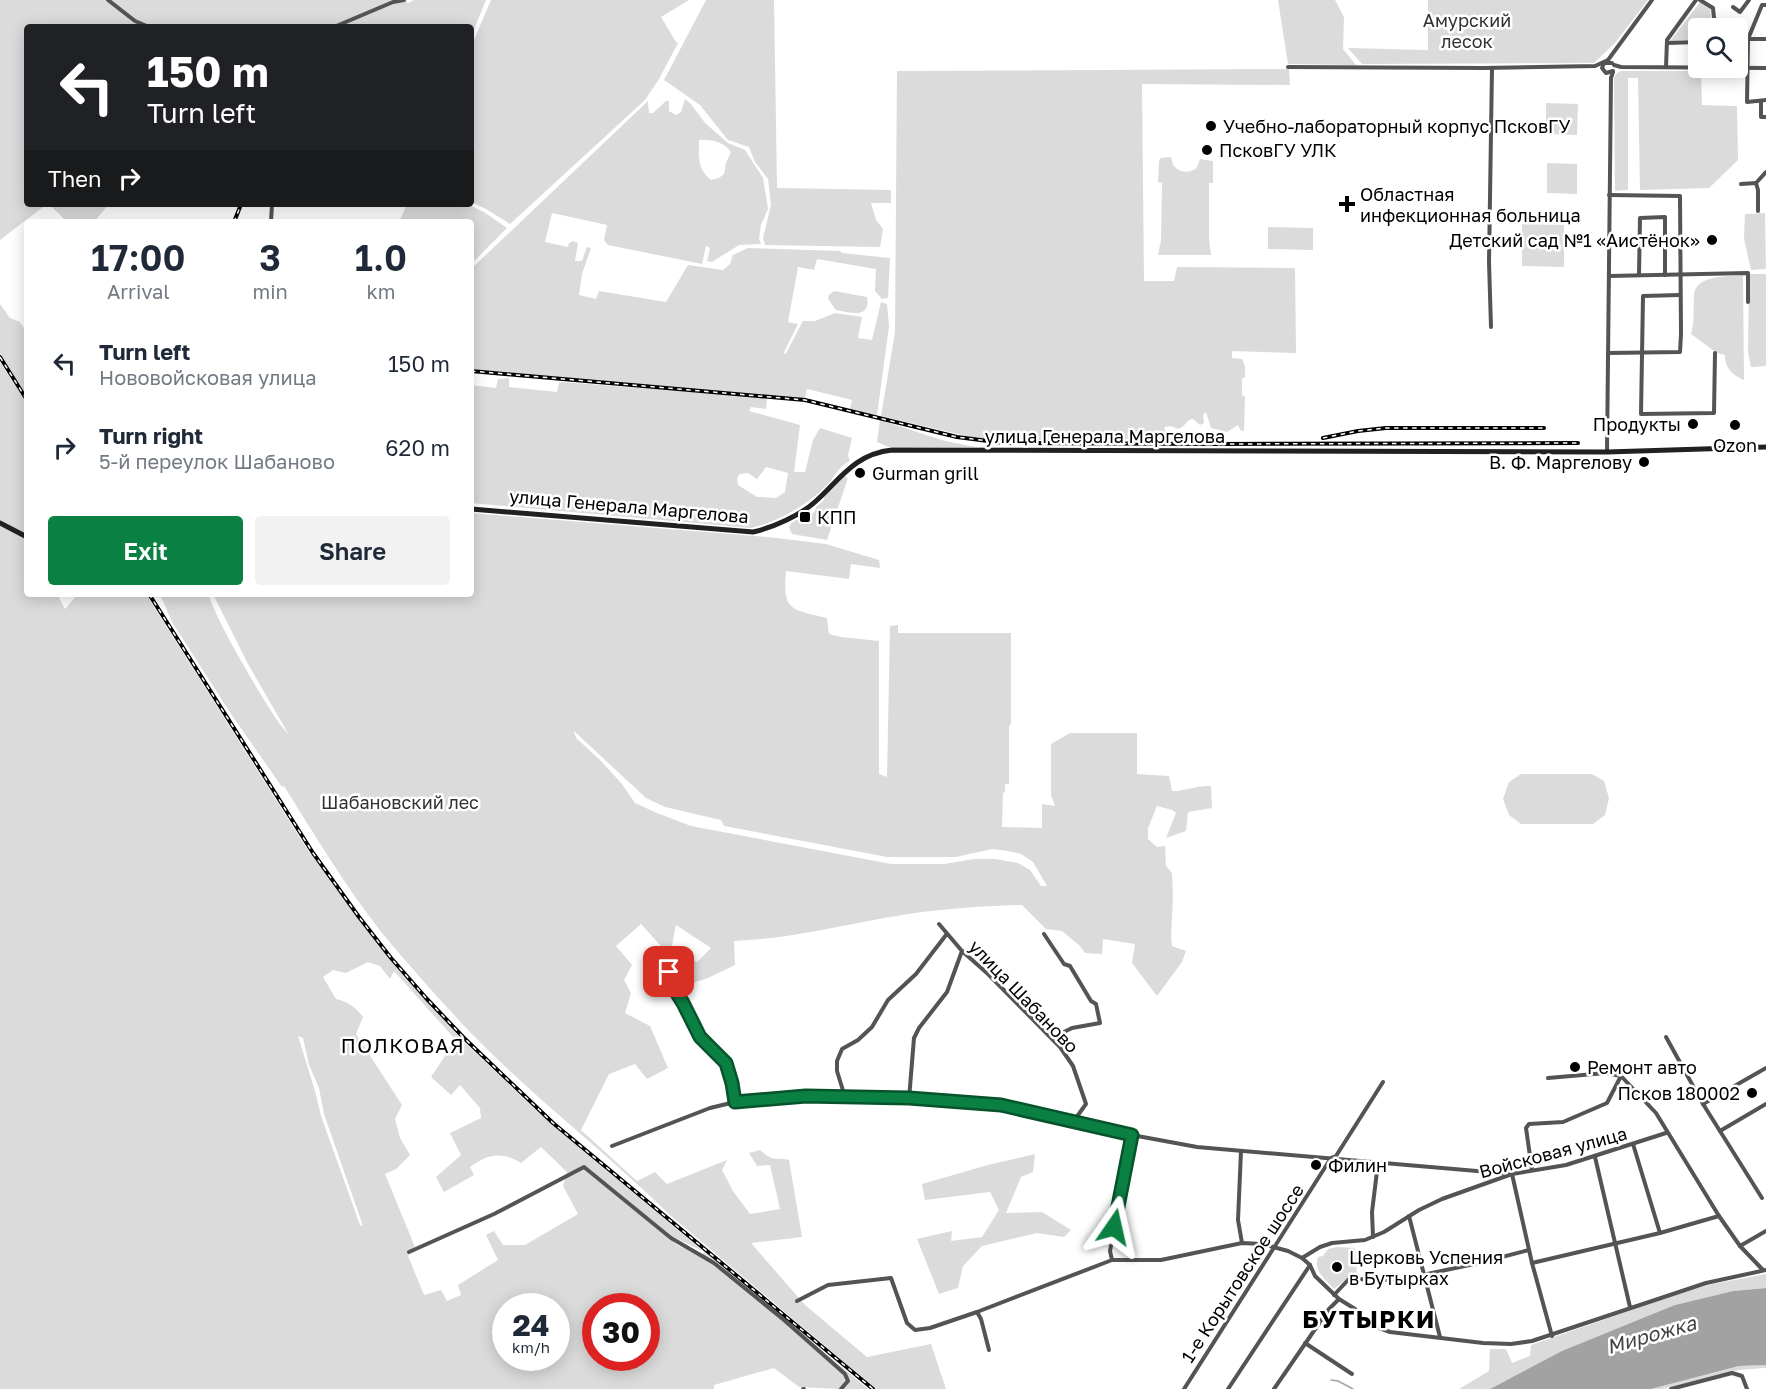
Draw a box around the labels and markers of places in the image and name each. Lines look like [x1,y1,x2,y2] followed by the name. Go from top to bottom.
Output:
[1223,115,1571,137] place label: Учебно-лабораторный корпус ПсковГУ
[1204,119,1218,133] marker: Учебно-лабораторный корпус ПсковГУ
[1219,139,1337,161] place label: ПсковГУ УЛК
[1200,143,1214,157] marker: ПсковГУ УЛК
[1360,183,1581,226] place label: Областная инфекционная больница
[1338,195,1356,213] marker: Областная инфекционная больница
[1449,229,1700,251] place label: Детский сад №1 «Аистёнок»
[1705,233,1719,247] marker: Детский сад №1 «Аистёнок»
[1593,413,1681,435] place label: Продукты
[1686,417,1700,431] marker: Продукты
[1728,418,1742,432] marker: Ozon
[1713,434,1757,456] place label: Ozon
[1489,451,1632,473] place label: В. Ф. Маргелову
[1637,455,1651,469] marker: В. Ф. Маргелову
[872,462,979,484] place label: Gurman grill
[853,466,867,480] marker: Gurman grill
[817,506,857,528] place label: КПП
[798,510,812,524] marker: КПП
[643,946,694,997] pin
[1587,1056,1697,1078] place label: Ремонт авто
[1568,1060,1582,1074] marker: Ремонт авто
[1618,1082,1740,1104] place label: Псков 180002
[1745,1086,1759,1100] marker: Псков 180002
[1328,1154,1387,1176] place label: Филин
[1309,1158,1323,1172] marker: Филин
[1349,1246,1503,1289] place label: Церковь Успения в Бутырках
[1330,1260,1344,1274] marker: Церковь Успения в Бутырках

